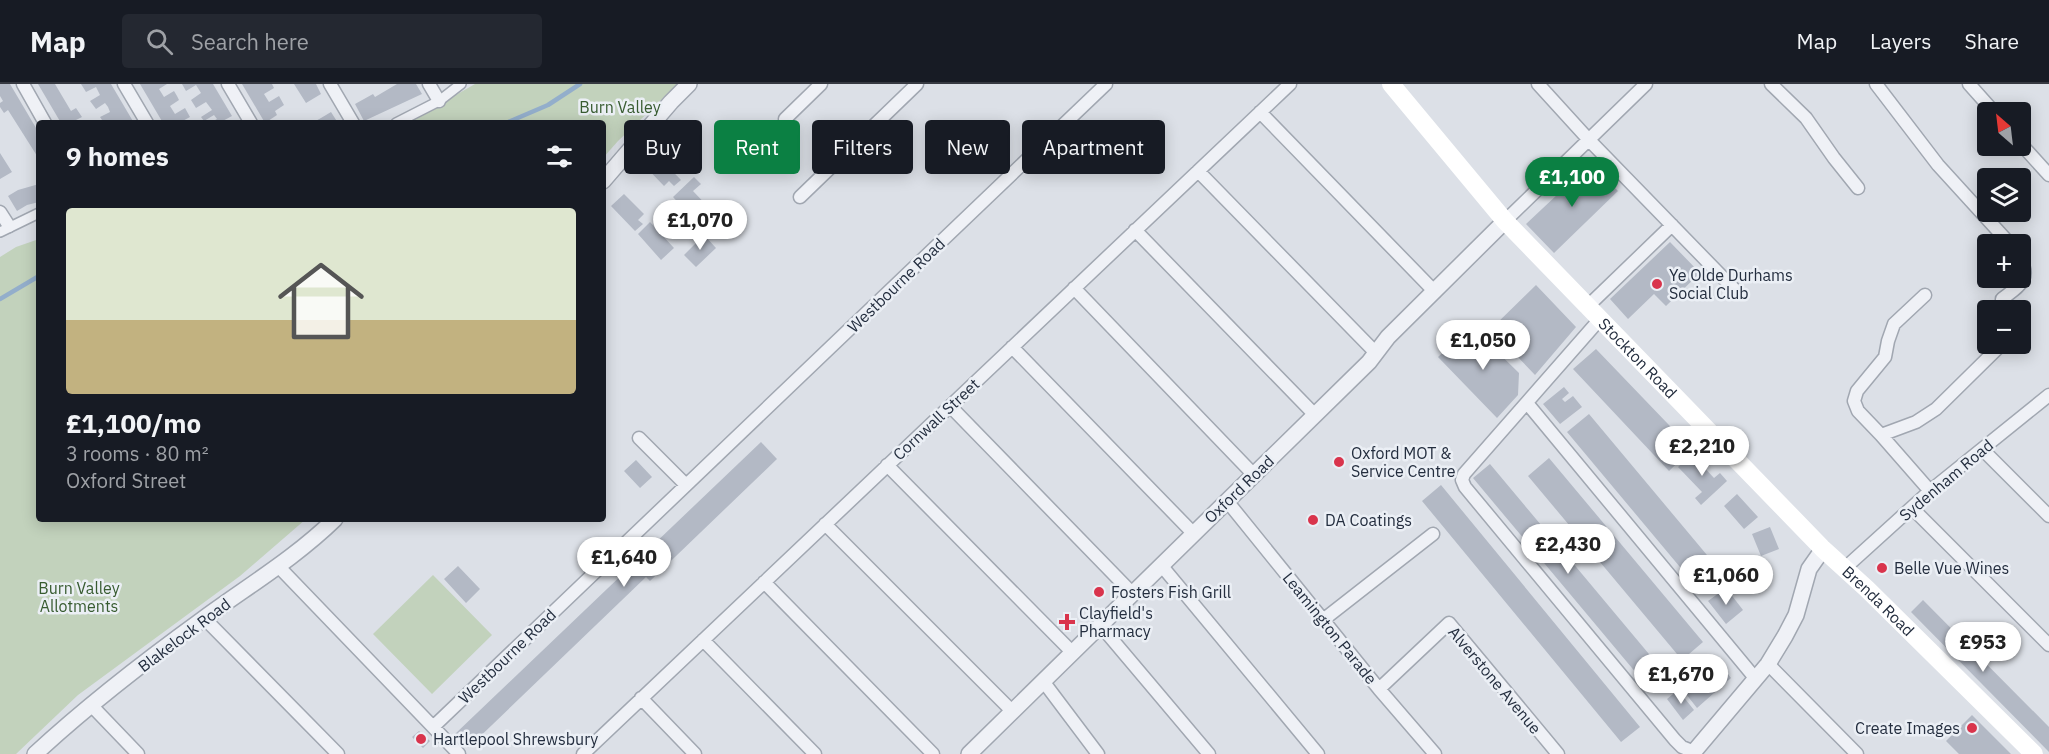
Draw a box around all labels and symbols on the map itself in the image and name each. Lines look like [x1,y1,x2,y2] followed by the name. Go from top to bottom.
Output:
[579,97,661,117] park label: Burn Valley
[1977,102,2031,156] north arrow
[1523,157,1621,208] pin: £1,100
[651,200,749,251] pin: £1,070
[843,233,949,337] street label: Westbourne Road
[1669,265,1793,303] place label: Ye Olde Durhams Social Club
[1650,277,1664,291] marker: Ye Olde Durhams Social Club
[1594,314,1681,402] street label: Stockton Road
[1434,320,1532,371] pin: £1,050
[889,374,983,464] street label: Cornwall Street
[1653,426,1751,477] pin: £2,210
[1895,435,1997,525] street label: Sydenham Road
[1351,443,1456,481] place label: Oxford MOT & Service Centre
[1200,451,1278,527] street label: Oxford Road
[1332,455,1346,469] marker: Oxford MOT & Service Centre
[1325,510,1412,530] place label: DA Coatings
[1306,513,1320,527] marker: DA Coatings
[1519,524,1617,575] pin: £2,430
[575,537,673,588] pin: £1,640
[1677,555,1775,606] pin: £1,060
[1894,558,2009,578] place label: Belle Vue Wines
[1875,561,1889,575] marker: Belle Vue Wines
[1838,562,1919,640] street label: Brenda Road
[1279,568,1382,688] street label: Leamington Parade
[38,578,120,616] park label: Burn Valley Allotments
[1111,582,1231,602] place label: Fosters Fish Grill
[1092,585,1106,599] marker: Fosters Fish Grill
[134,594,234,676] street label: Blakelock Road
[1079,603,1153,641] place label: Clayfield's Pharmacy
[454,604,560,708] street label: Westbourne Road
[1060,615,1074,629] marker: Clayfield's Pharmacy
[1444,622,1546,738] street label: Alverstone Avenue
[1947,622,2019,673] pin: £953
[1632,654,1730,705] pin: £1,670
[1855,718,1960,738] place label: Create Images
[1965,721,1979,735] marker: Create Images
[433,729,598,749] place label: Hartlepool Shrewsbury
[414,732,428,746] marker: Hartlepool Shrewsbury

